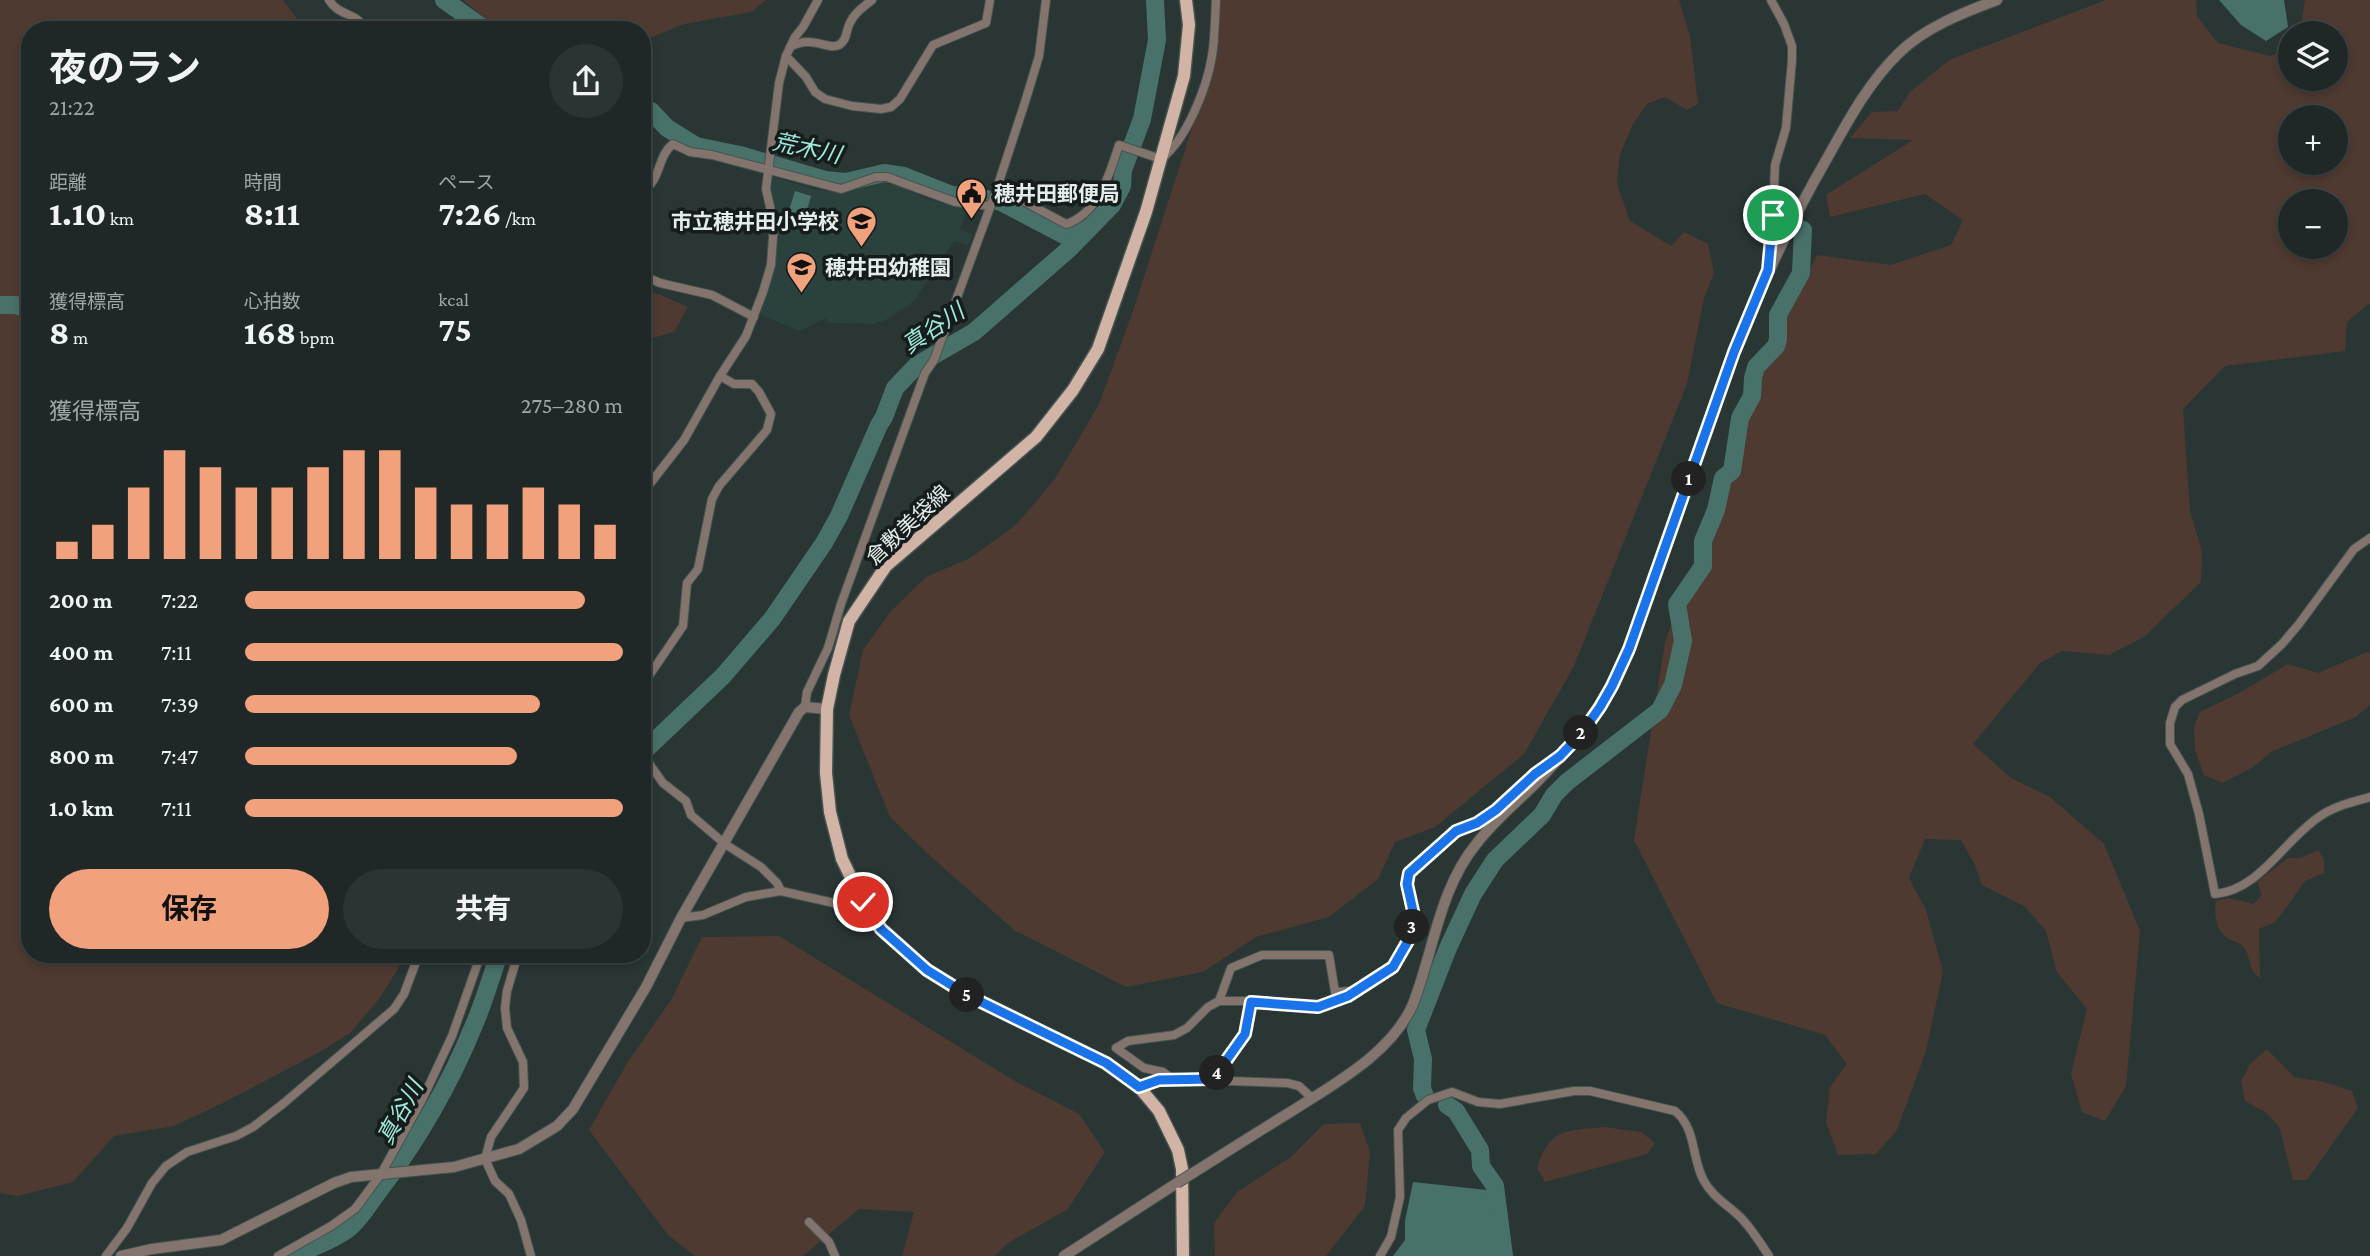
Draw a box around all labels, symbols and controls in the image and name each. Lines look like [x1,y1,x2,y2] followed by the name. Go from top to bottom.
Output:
[2278,21,2348,259] map controls
[2278,21,2348,91] button: layers
[549,44,623,118] button: share
[49,47,201,89] text: 夜のラン
[49,94,95,120] text: 21:22
[2278,105,2348,175] button: +
[771,128,846,169] water label: 荒木川
[49,172,87,193] text: 距離
[244,172,282,193] text: 時間
[438,172,494,193] text: ペース
[954,177,988,221] public building icon: 穂井田郵便局
[994,182,1120,206] place label: 穂井田郵便局
[1743,185,1803,245] pin
[2278,189,2348,259] button: −
[49,194,106,233] text: 1.10
[244,194,300,233] text: 8:11
[438,194,501,233] text: 7:26
[1754,196,1792,234] icon: arrive
[845,205,879,249] school or university icon: 市立穂井田小学校
[106,208,134,229] text: km
[501,208,536,229] text: /km
[671,210,839,234] place label: 市立穂井田小学校
[785,251,819,295] school or university icon: 穂井田幼稚園
[825,256,951,280] place label: 穂井田幼稚園
[438,289,469,310] text: kcal
[49,291,125,312] text: 獲得標高
[244,291,301,312] text: 心拍数
[897,296,971,358] water label: 真谷川
[438,310,472,349] text: 75
[49,313,69,352] text: 8
[244,313,296,352] text: 168
[69,327,88,348] text: m
[296,327,335,348] text: bpm
[521,392,623,418] text: 275–280 m
[49,398,141,424] text: 獲得標高
[1672,462,1706,496] pin: 1
[1685,468,1692,489] text: 1
[861,480,955,570] street label: 倉敷美袋線
[49,587,113,613] text: 200 m
[161,587,198,613] text: 7:22
[49,639,113,665] text: 400 m
[161,639,192,665] text: 7:11
[49,691,113,717] text: 600 m
[161,691,199,717] text: 7:39
[1564,716,1598,750] pin: 2
[1576,722,1585,743] text: 2
[49,743,114,769] text: 800 m
[161,743,198,769] text: 7:47
[49,795,114,821] text: 1.0 km
[161,795,192,821] text: 7:11
[49,869,329,949] button: 保存
[343,869,623,949] button: 共有
[833,872,893,932] pin
[844,883,882,921] icon: check
[1394,909,1430,944] pin: 3
[1407,916,1416,937] text: 3
[950,978,984,1012] pin: 5
[962,984,971,1005] text: 5
[1200,1056,1234,1090] pin: 4
[1211,1062,1222,1083] text: 4
[372,1073,430,1148] water label: 真谷川

